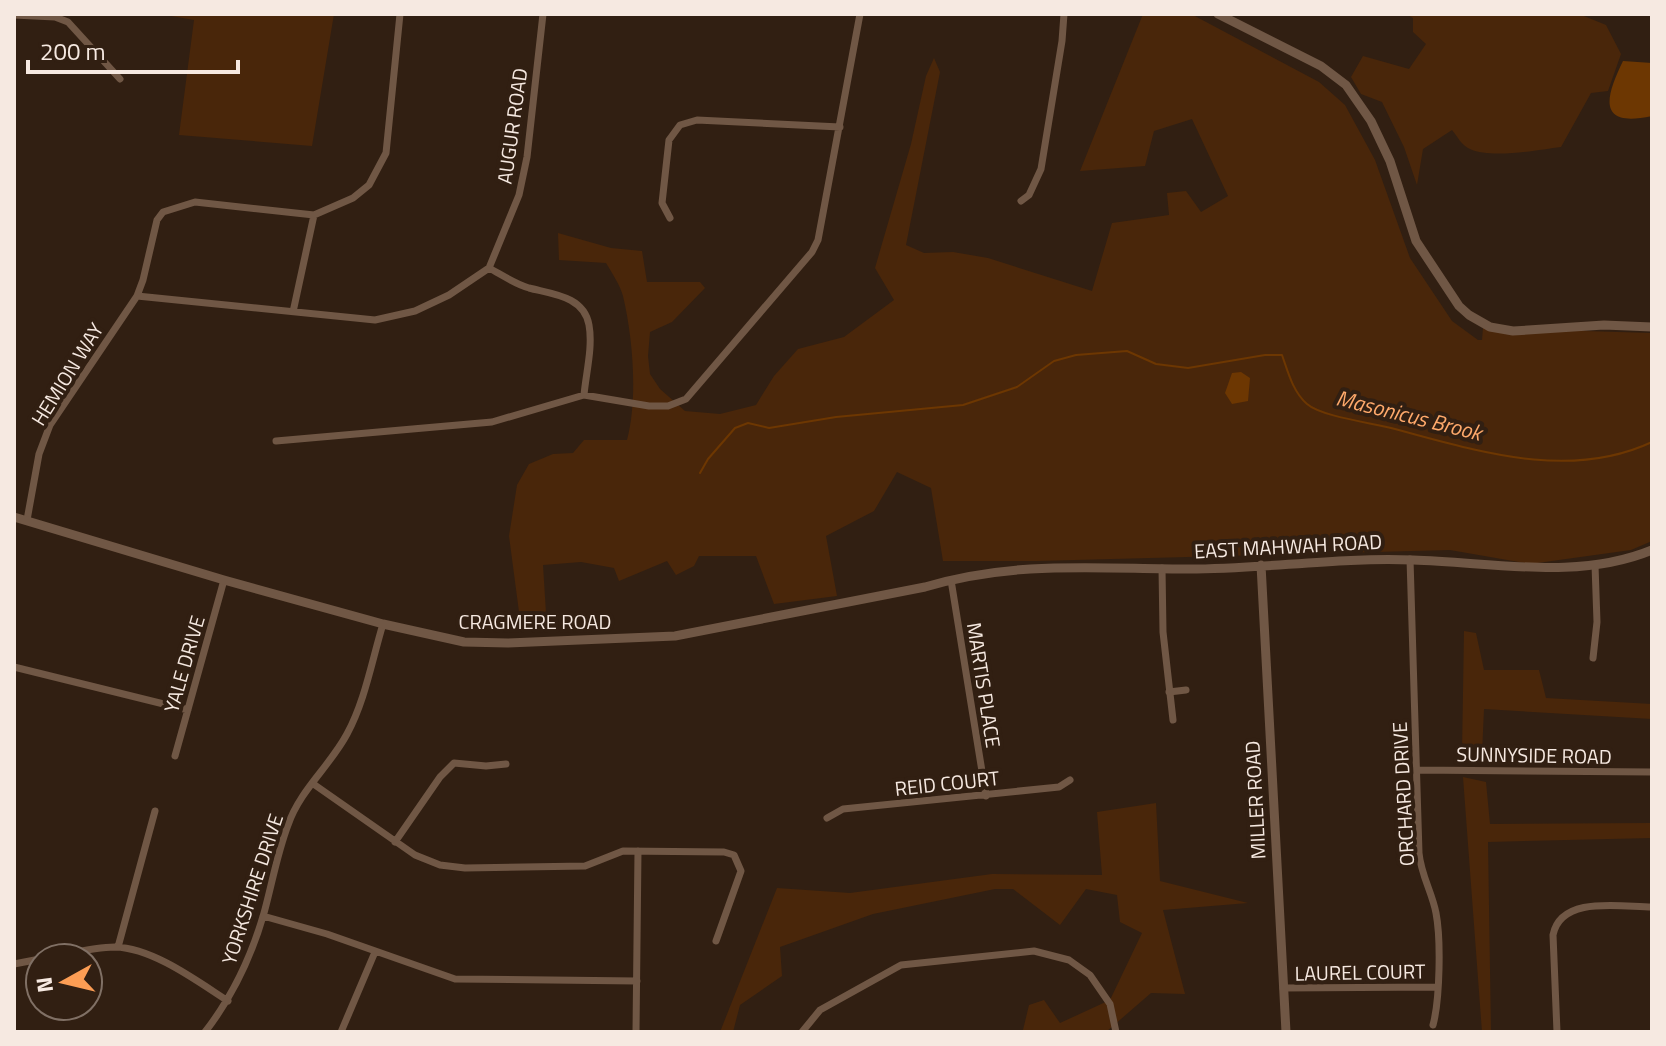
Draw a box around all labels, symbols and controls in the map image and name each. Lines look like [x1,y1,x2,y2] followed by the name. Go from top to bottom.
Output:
[28,24,238,74] scale bar
[40,33,106,69] text: 200 m
[489,66,535,186] street label: AUGUR ROAD
[23,316,111,432] street label: HEMION WAY
[1333,380,1487,450] water label: Masonicus Brook
[1193,526,1383,566] street label: EAST MAHWAH ROAD
[459,606,611,637] street label: CRAGMERE ROAD
[155,612,213,716] street label: YALE DRIVE
[959,620,1009,750] street label: MARTIS PLACE
[1384,721,1422,867] street label: ORCHARD DRIVE
[1456,738,1612,772] street label: SUNNYSIDE ROAD
[1236,740,1274,860] street label: MILLER ROAD
[893,762,1001,804] street label: REID COURT
[213,810,291,968] street label: YORKSHIRE DRIVE
[24,942,104,1022] north arrow
[1294,955,1426,989] street label: LAUREL COURT
[26,975,62,995] text: N

